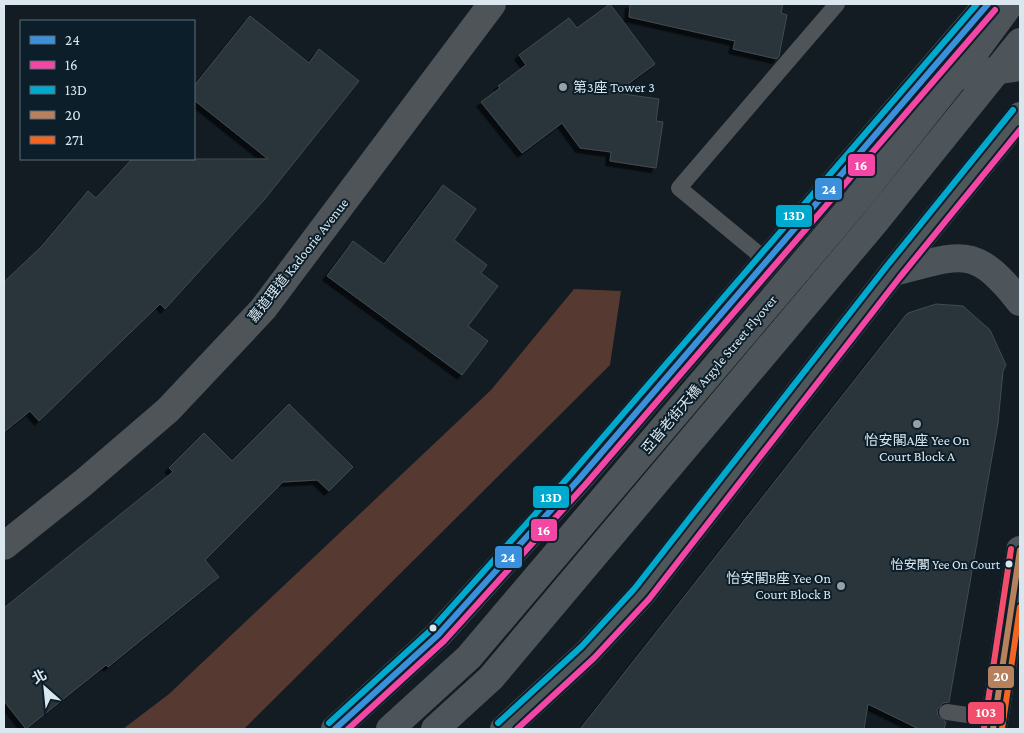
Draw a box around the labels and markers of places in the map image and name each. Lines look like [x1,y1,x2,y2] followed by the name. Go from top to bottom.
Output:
[573,79,655,95] place label: 第3座 Tower 3
[557,81,569,93] marker: 第3座 Tower 3
[911,418,923,430] marker: 怡安閣A座 Yee On Court Block A
[865,432,970,464] place label: 怡安閣A座 Yee On Court Block A
[891,557,1001,572] place label: 怡安閣 Yee On Court
[1004,559,1014,569] marker: 怡安閣 Yee On Court
[726,570,831,602] place label: 怡安閣B座 Yee On Court Block B
[835,580,847,592] marker: 怡安閣B座 Yee On Court Block B
[428,623,438,633] unlabelled marker

